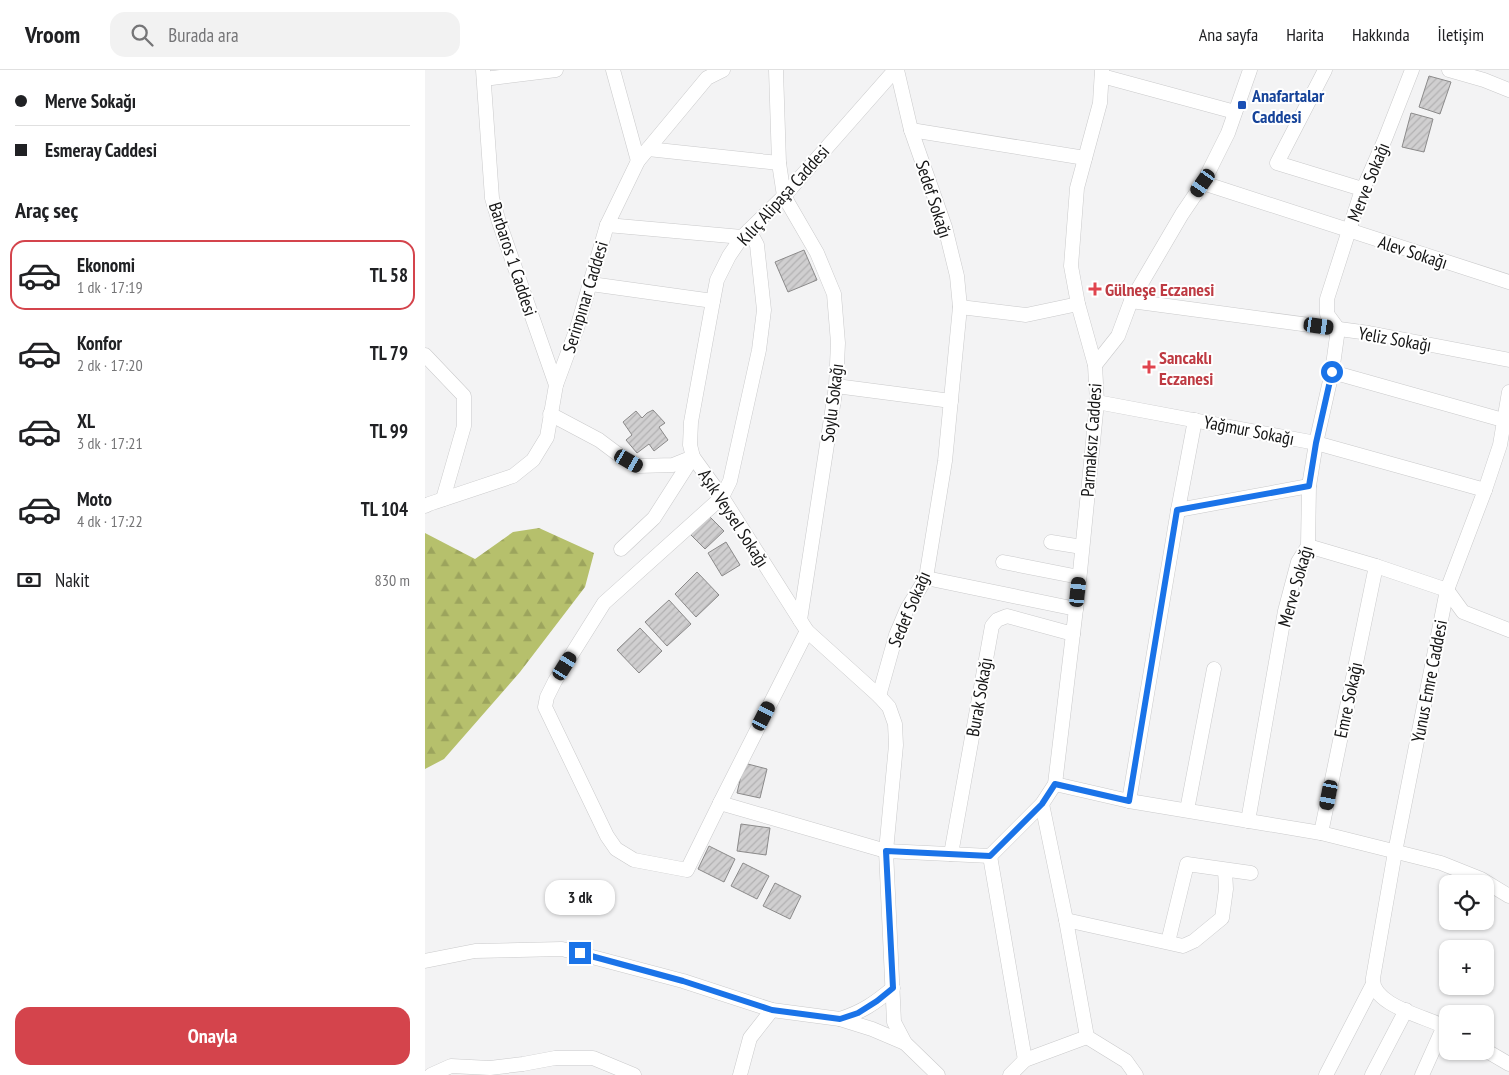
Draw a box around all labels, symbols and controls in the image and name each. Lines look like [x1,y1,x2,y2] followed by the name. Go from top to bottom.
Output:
[110,12,460,57] search box
[25,19,80,50] text: Vroom
[128,21,156,49] icon: search
[168,23,239,47] text: Burada ara
[1199,23,1258,46] text: Ana sayfa
[1286,23,1324,46] text: Harita
[1352,23,1410,46] text: Hakkında
[1438,23,1484,46] text: İletişim
[1251,84,1325,128] place label: Anafartalar Caddesi
[45,89,136,113] text: Merve Sokağı
[1236,99,1248,111] marker: Anafartalar Caddesi
[45,138,157,162] text: Esmeray Caddesi
[1342,139,1394,225] street label: Merve Sokağı
[732,140,834,250] street label: Kılıç Alipaşa Caddesi
[911,157,957,241] street label: Sedef Sokağı
[1188,166,1217,200] car
[15,196,78,224] text: Araç seç
[484,199,542,319] street label: Barbaros 1 Caddesi
[1375,230,1451,274] street label: Alev Sokağı
[557,238,613,356] street label: Serinpınar Caddesi
[17,253,62,298] icon: car
[77,253,135,277] text: Ekonomi
[370,263,408,287] text: TL 58
[77,277,143,297] text: 1 dk · 17:19
[1105,278,1214,301] place label: Gülneşe Eczanesi
[1089,283,1101,295] marker: Gülneşe Eczanesi
[1303,316,1334,336] car
[1357,321,1433,357] street label: Yeliz Sokağı
[17,331,62,376] icon: car
[77,331,122,355] text: Konfor
[370,341,408,365] text: TL 79
[1159,346,1213,390] place label: Sancaklı Eczanesi
[77,355,143,375] text: 2 dk · 17:20
[1143,361,1155,373] marker: Sancaklı Eczanesi
[1321,361,1343,383] route start
[816,362,848,444] street label: Soylu Sokağı
[1076,382,1106,498] street label: Parmaksız Caddesi
[17,409,62,454] icon: car
[77,409,95,433] text: XL
[1202,410,1296,450] street label: Yağmur Sokağı
[370,419,408,443] text: TL 99
[77,433,143,453] text: 3 dk · 17:21
[612,447,645,475] car
[694,464,774,572] street label: Aşık Veysel Sokağı
[17,487,62,532] icon: car
[77,487,112,511] text: Moto
[361,497,408,521] text: TL 104
[77,511,143,531] text: 4 dk · 17:22
[1272,543,1318,629] street label: Merve Sokağı
[15,566,43,594] icon: cash
[55,568,90,592] text: Nakit
[883,568,935,650] street label: Sedef Sokağı
[375,570,410,590] text: 830 m
[1068,576,1087,608] car
[1406,618,1452,744] street label: Yunus Emre Caddesi
[550,649,579,683] car
[961,656,997,738] street label: Burak Sokağı
[1329,660,1367,740] street label: Emre Sokağı
[750,699,777,733] car
[1318,779,1339,811] car
[1439,875,1494,1060] map controls
[1439,875,1494,930] button: locate
[545,880,615,916] callout: 3 dk
[568,887,592,907] text: 3 dk
[1439,940,1494,995] button: +
[569,942,591,964] route end
[1439,1005,1494,1060] button: −
[15,1007,410,1065] button: Onayla

